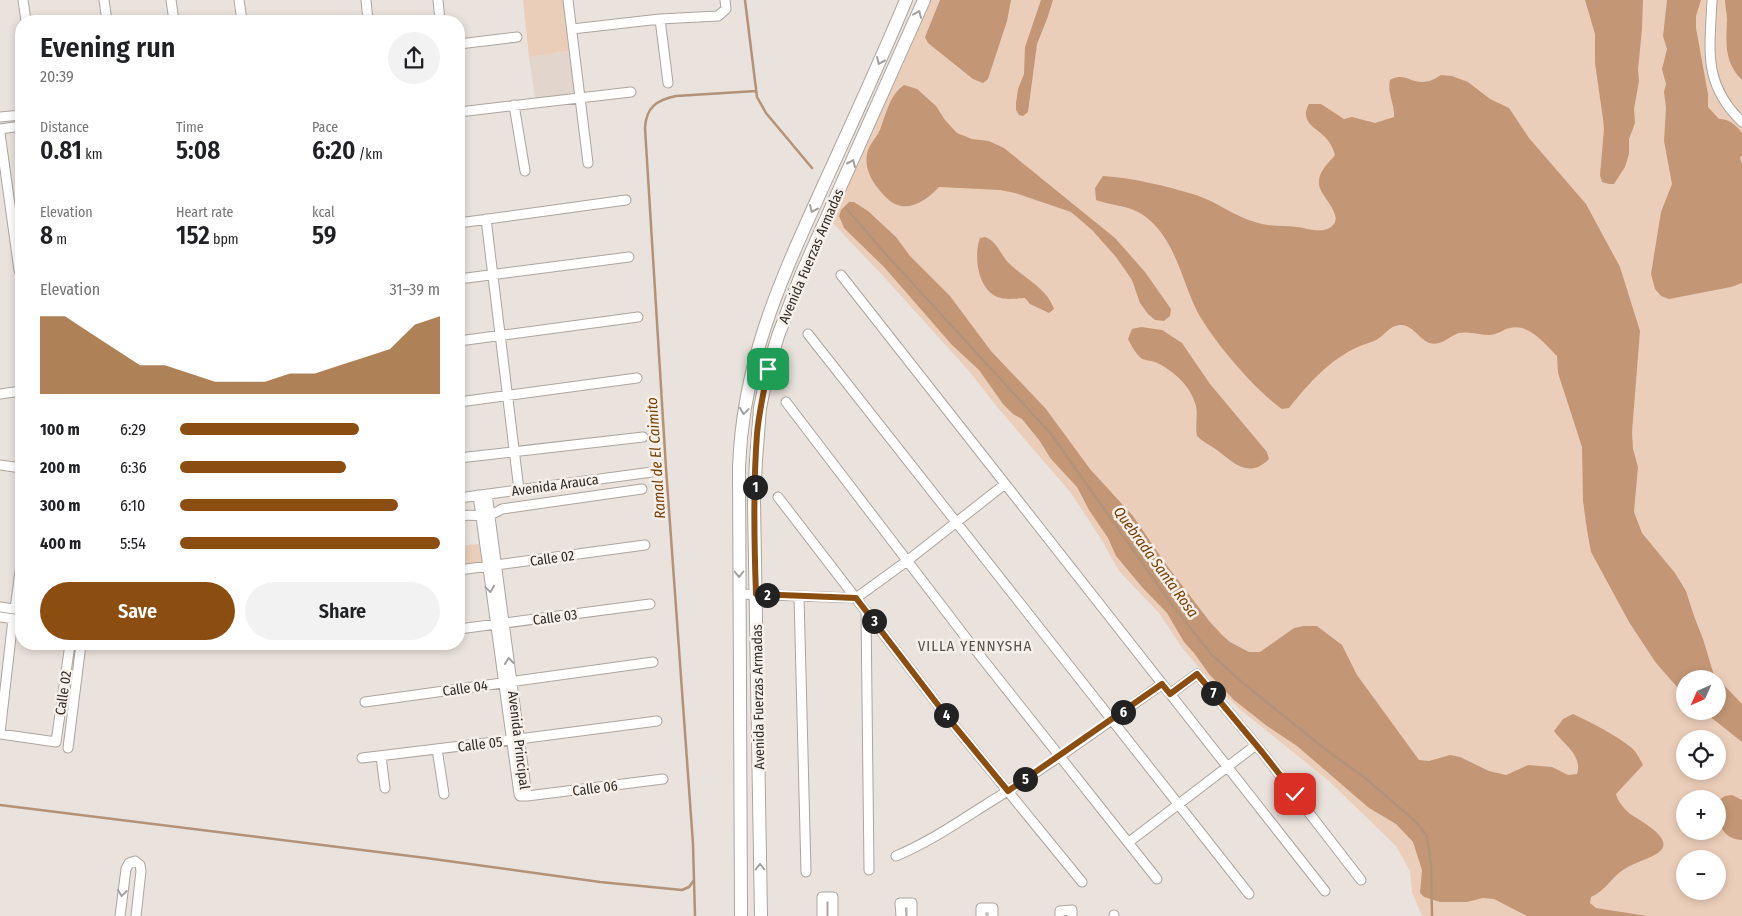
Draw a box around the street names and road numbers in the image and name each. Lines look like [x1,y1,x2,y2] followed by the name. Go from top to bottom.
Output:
[775,186,848,326] street label: Avenida Fuerzas Armadas
[510,471,600,500] street label: Avenida Arauca
[529,547,575,570] street label: Calle 02
[532,606,578,629] street label: Calle 03
[749,624,768,770] street label: Avenida Fuerzas Armadas
[52,670,75,716] street label: Calle 02
[441,677,489,700] street label: Calle 04
[504,690,533,791] street label: Avenida Principal
[457,733,503,756] street label: Calle 05
[571,777,619,800] street label: Calle 06

